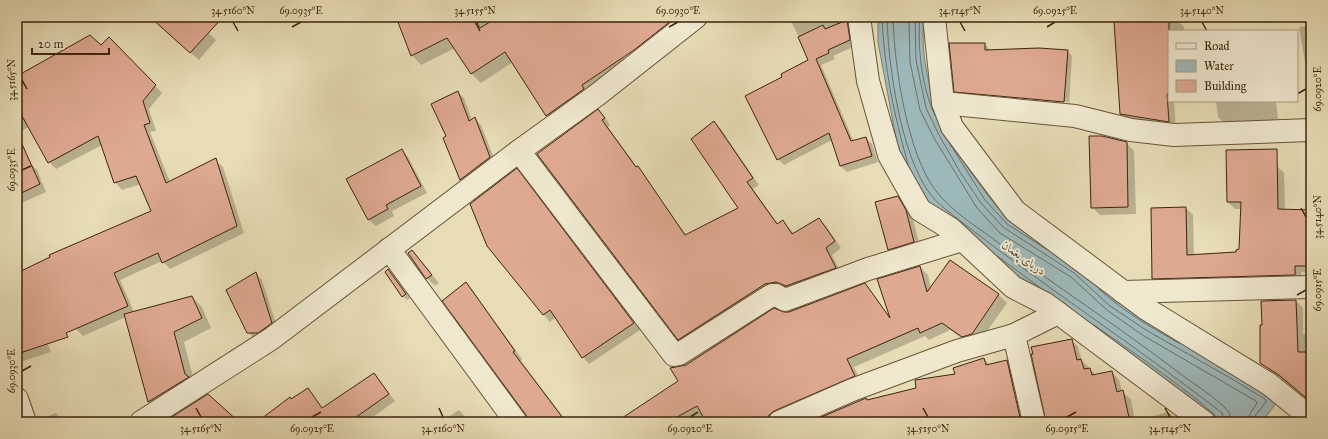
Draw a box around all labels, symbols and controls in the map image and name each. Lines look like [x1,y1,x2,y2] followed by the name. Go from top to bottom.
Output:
[211,5,255,17] text: 34.5160°N
[279,5,323,17] text: 69.0935°E
[454,5,496,17] text: 34.5155°N
[656,5,700,17] text: 69.0930°E
[939,5,982,17] text: 34.5145°N
[1033,5,1077,17] text: 69.0925°E
[1180,5,1224,17] text: 34.5140°N
[32,30,109,56] scale bar
[1168,30,1298,102] legend
[38,37,64,51] text: 20 m
[1204,39,1230,53] text: Road
[6,58,18,101] text: 34.5165°N
[1204,59,1234,73] text: Water
[1312,66,1324,112] text: 69.0920°E
[1204,79,1247,94] text: Building
[6,148,18,192] text: 69.0935°E
[1312,195,1324,239] text: 34.5140°N
[998,238,1049,280] water label: دریای پغمان
[1312,268,1324,312] text: 69.0915°E
[6,349,18,393] text: 69.0930°E
[180,423,223,435] text: 34.5165°N
[290,423,334,435] text: 69.0925°E
[421,423,465,435] text: 34.5160°N
[667,423,713,435] text: 69.0920°E
[907,423,950,435] text: 34.5150°N
[1045,423,1089,435] text: 69.0915°E
[1149,423,1192,435] text: 34.5145°N

